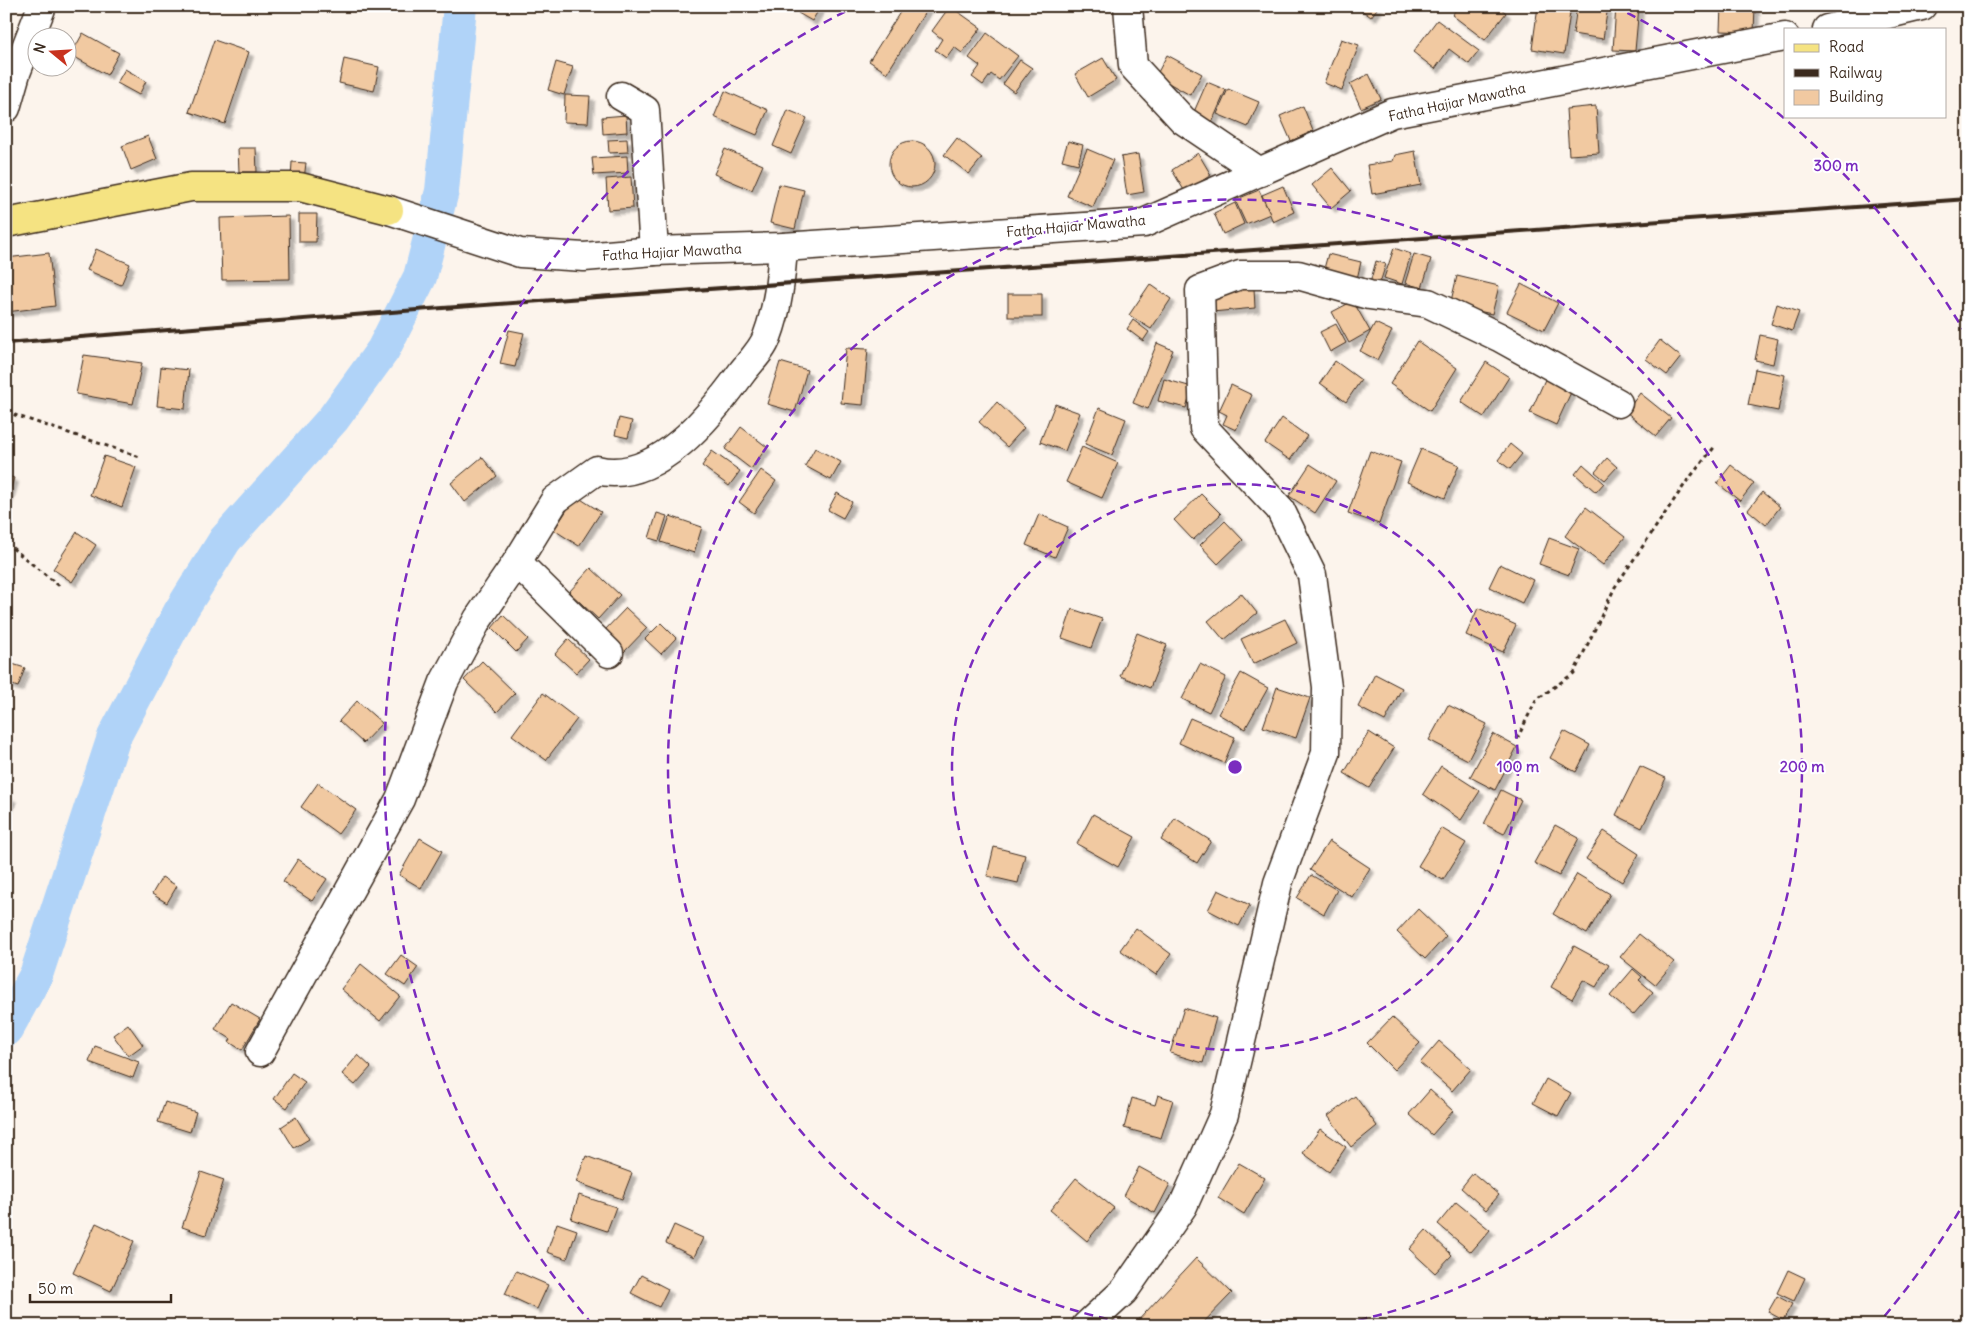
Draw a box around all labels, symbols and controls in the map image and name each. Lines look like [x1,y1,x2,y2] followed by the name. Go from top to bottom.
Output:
[28,28,78,78] north arrow
[1784,28,1946,118] legend
[1829,37,1864,56] text: Road
[30,41,50,55] text: N
[1829,63,1883,82] text: Railway
[1387,79,1527,125] street label: Fatha Hajiar Mawatha
[1829,87,1884,106] text: Building
[1814,156,1859,175] text: 300 m
[1006,211,1146,241] street label: Fatha Hajiar Mawatha
[602,239,742,265] street label: Fatha Hajiar Mawatha
[1497,757,1539,776] text: 100 m
[1780,757,1824,776] text: 200 m
[1226,758,1244,776] centre of rings
[30,1272,171,1304] scale bar
[38,1279,73,1298] text: 50 m

